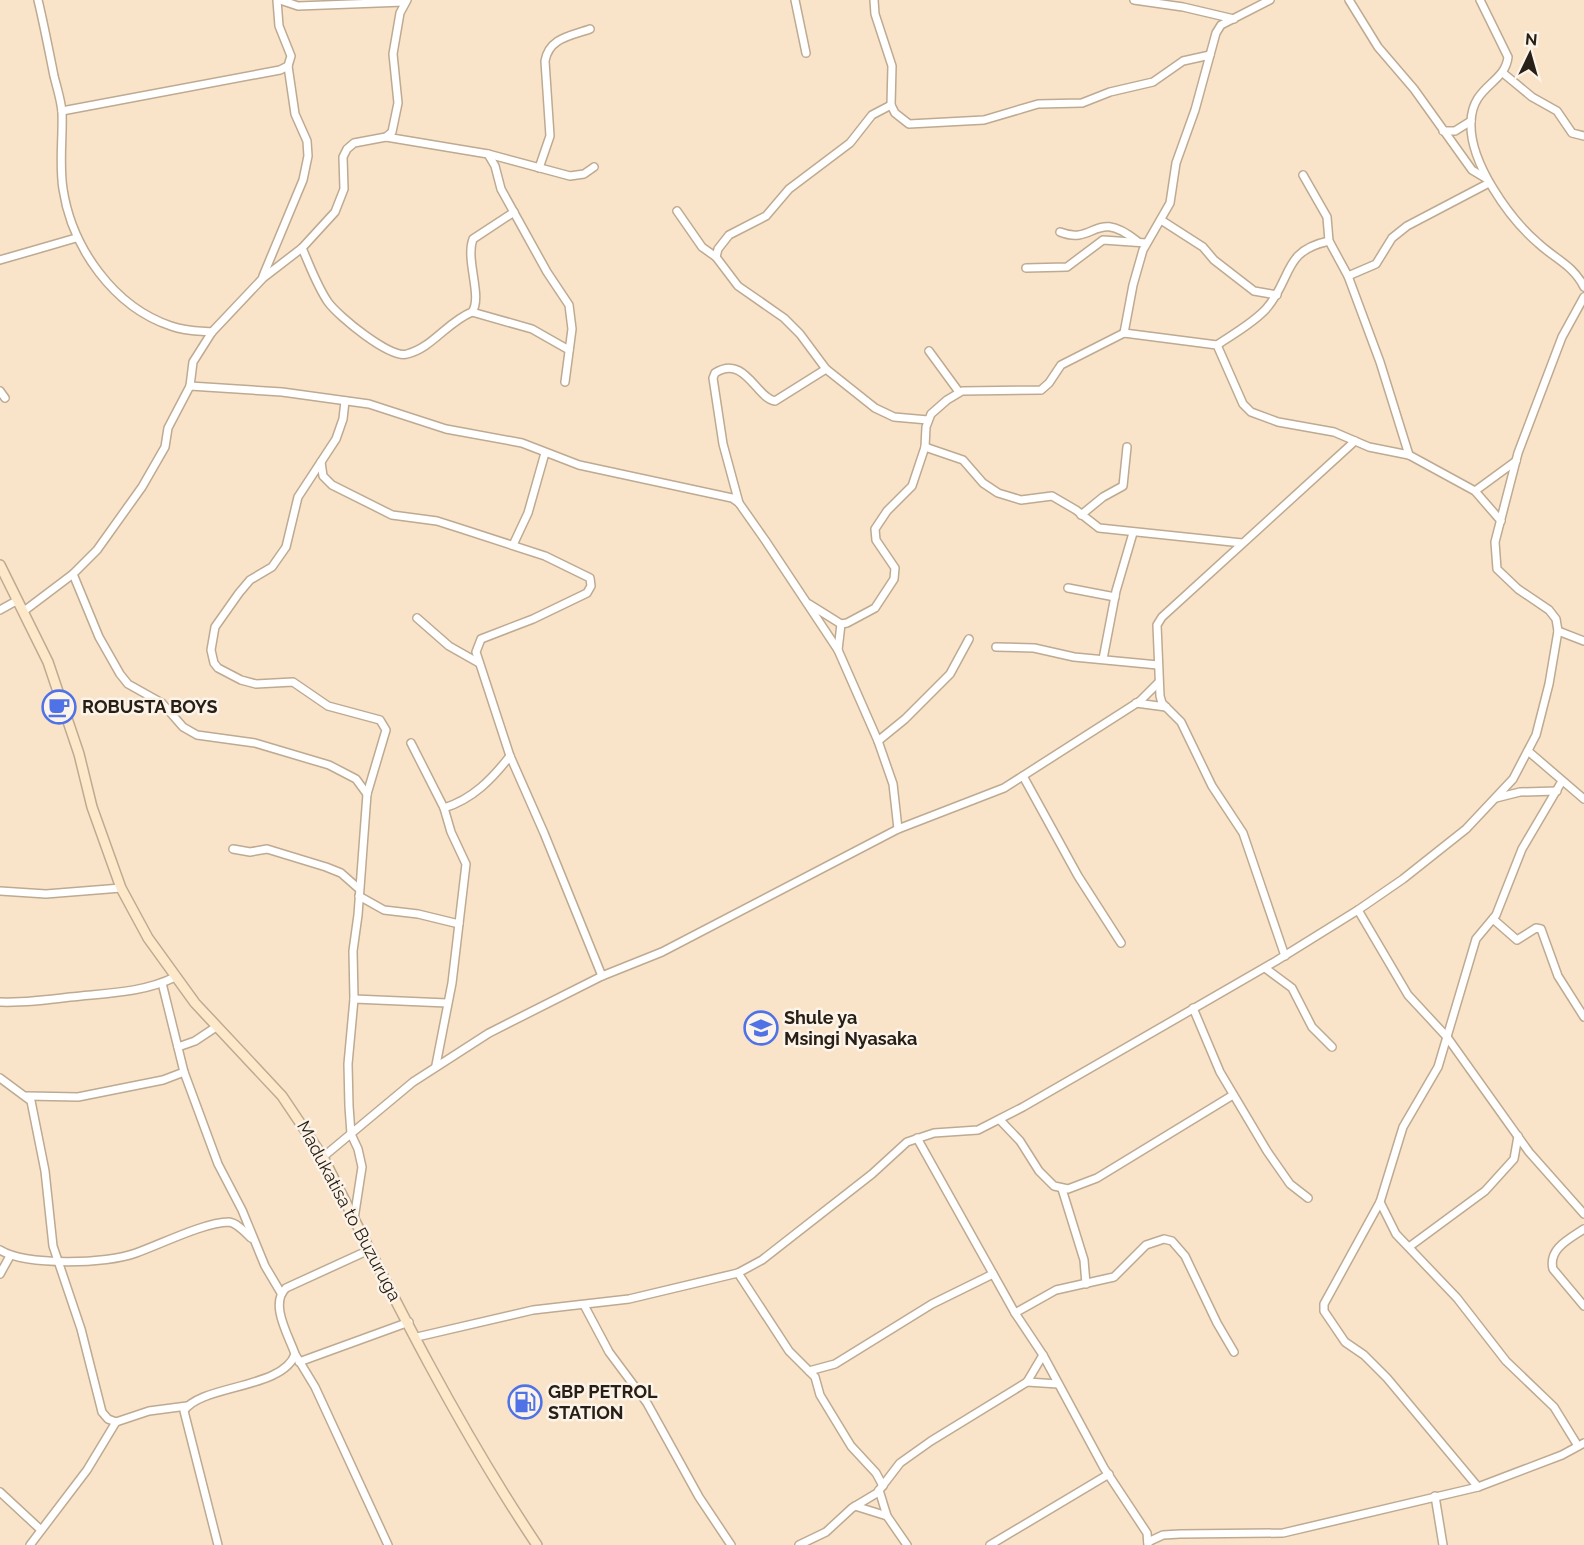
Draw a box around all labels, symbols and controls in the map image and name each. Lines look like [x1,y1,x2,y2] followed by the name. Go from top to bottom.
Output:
[1500,24,1560,84] north arrow
[1524,30,1538,50] text: N
[41,689,77,725] cafe icon: ROBUSTA BOYS
[82,696,217,717] place label: ROBUSTA BOYS
[784,1007,917,1049] place label: Shule ya Msingi Nyasaka
[743,1010,779,1046] school or university icon: Shule ya Msingi Nyasaka
[293,1117,406,1304] street label: Madukatisa to Buzuruga
[548,1381,658,1423] place label: GBP PETROL STATION
[507,1384,543,1420] fuel station icon: GBP PETROL STATION

